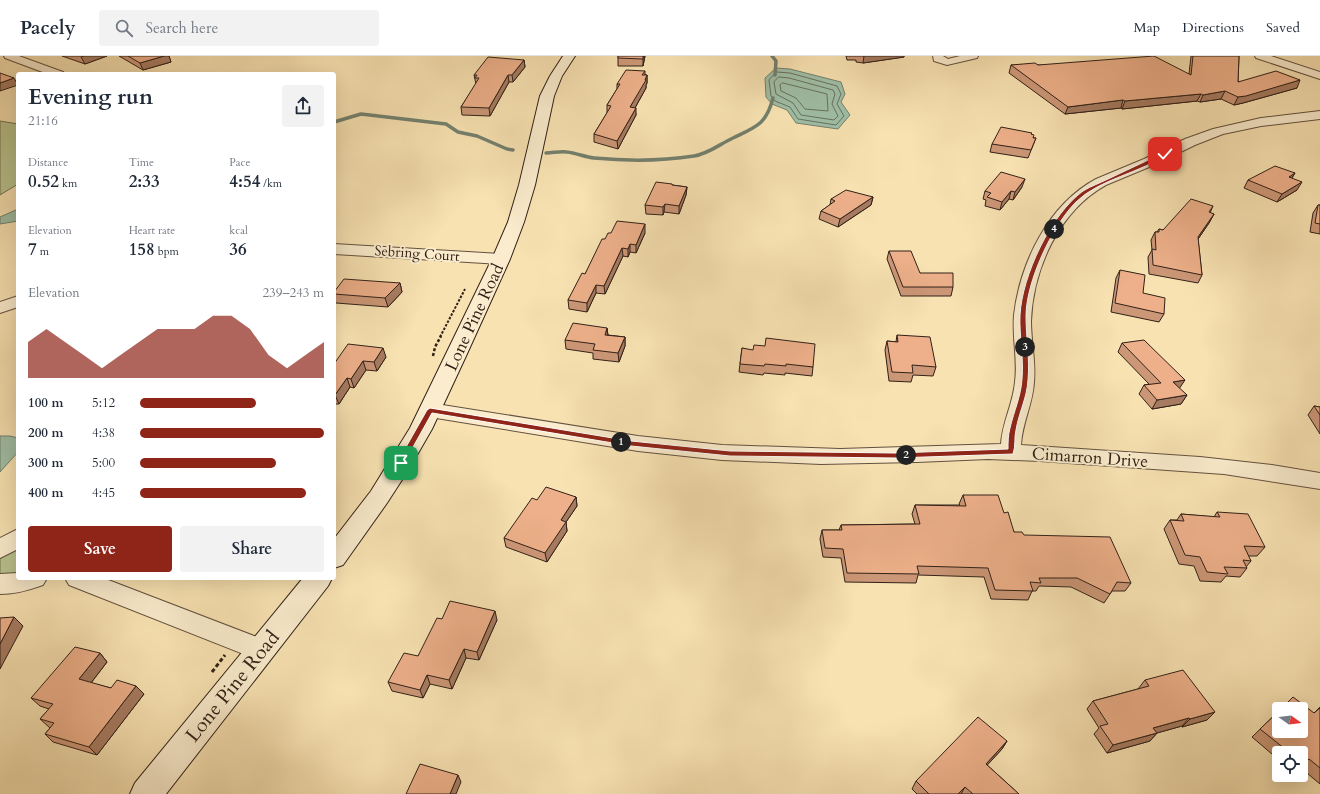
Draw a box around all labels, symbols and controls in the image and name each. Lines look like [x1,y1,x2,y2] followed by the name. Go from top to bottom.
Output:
[99,10,379,46] search box
[20,15,75,41] text: Pacely
[113,17,135,39] icon: search
[145,18,218,38] text: Search here
[1134,18,1160,37] text: Map
[1182,18,1244,37] text: Directions
[1266,18,1300,37] text: Saved
[28,82,153,112] text: Evening run
[282,85,324,127] button: share
[28,112,58,130] text: 21:16
[1148,137,1182,171] pin
[1154,143,1176,165] icon: check
[28,155,68,170] text: Distance
[129,155,154,170] text: Time
[229,155,251,170] text: Pace
[28,170,59,193] text: 0.52
[129,170,160,193] text: 2:33
[229,170,260,193] text: 4:54
[59,176,77,191] text: km
[260,176,282,191] text: /km
[1044,219,1064,239] pin: 4
[1051,221,1057,236] text: 4
[28,223,72,238] text: Elevation
[129,223,175,238] text: Heart rate
[229,223,248,238] text: kcal
[28,238,37,261] text: 7
[129,238,155,261] text: 158
[229,238,247,261] text: 36
[374,241,461,266] street label: Sebring Court
[37,244,49,259] text: m
[155,244,179,259] text: bpm
[440,260,509,374] street label: Lone Pine Road
[28,284,80,302] text: Elevation
[262,284,324,302] text: 239–243 m
[1015,337,1035,357] pin: 3
[1022,339,1028,354] text: 3
[28,394,63,412] text: 100 m
[92,394,115,412] text: 5:12
[28,424,63,442] text: 200 m
[92,424,115,442] text: 4:38
[611,432,631,452] pin: 1
[618,434,624,449] text: 1
[1031,442,1149,473] street label: Cimarron Drive
[896,445,916,465] pin: 2
[384,446,418,480] pin
[903,447,909,462] text: 2
[390,452,412,474] icon: arrive
[28,454,63,472] text: 300 m
[92,454,115,472] text: 5:00
[28,484,63,502] text: 400 m
[92,484,115,502] text: 4:45
[28,526,172,572] button: Save
[180,526,324,572] button: Share
[179,625,286,748] street label: Lone Pine Road
[1272,702,1308,738] north arrow
[1272,702,1308,782] map controls
[1272,746,1308,782] button: locate

